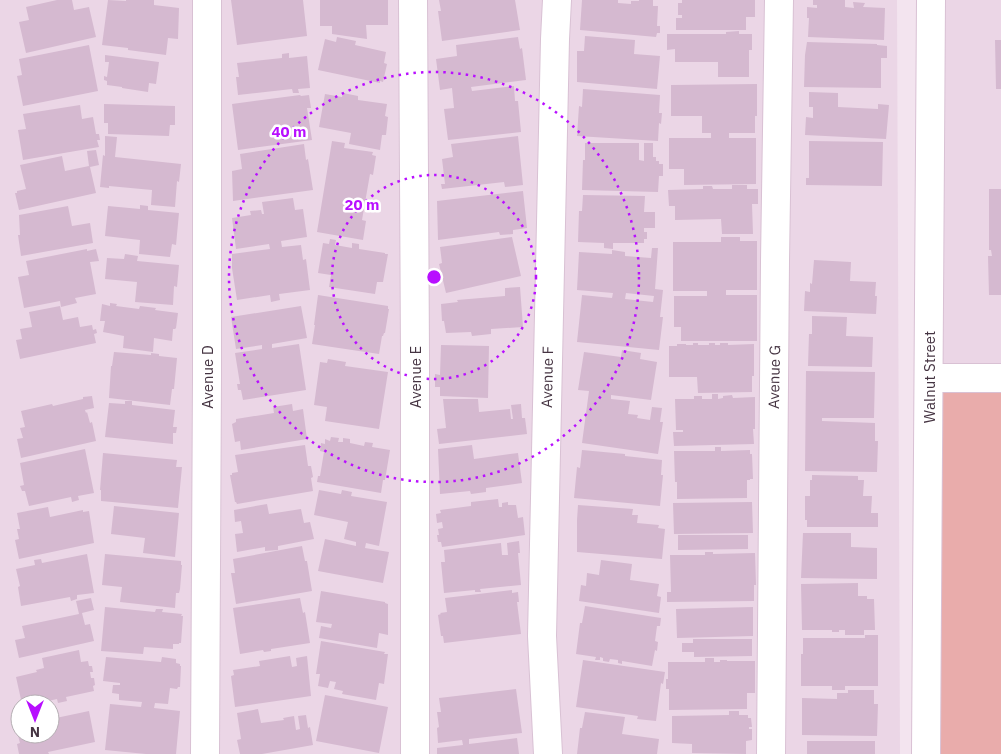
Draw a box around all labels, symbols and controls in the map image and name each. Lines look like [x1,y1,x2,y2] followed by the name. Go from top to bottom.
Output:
[272,122,306,141] text: 40 m
[345,195,379,214] text: 20 m
[425,268,443,286] centre of rings
[920,331,939,423] street label: Walnut Street
[198,345,217,409] street label: Avenue D
[764,345,784,409] street label: Avenue G
[406,346,425,408] street label: Avenue E
[537,346,557,408] street label: Avenue F
[10,694,60,744] north arrow
[30,723,40,741] text: N

